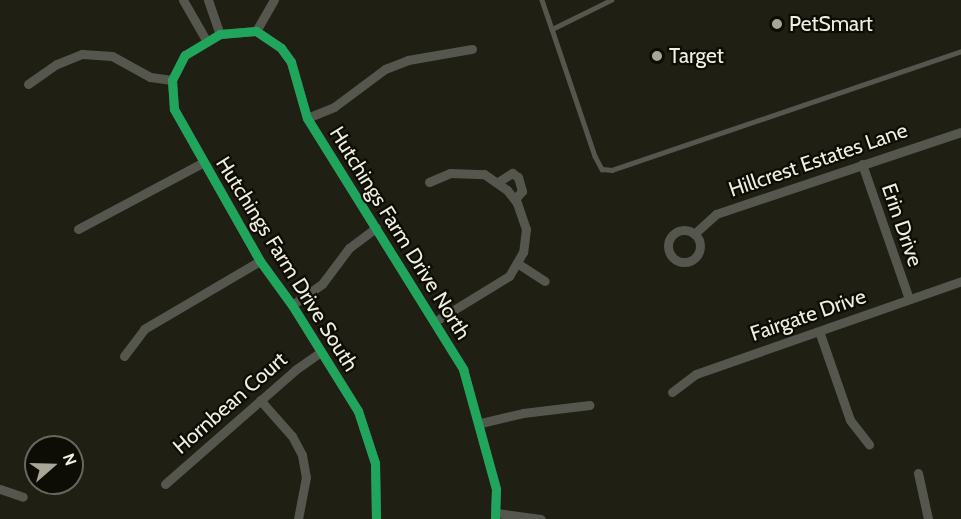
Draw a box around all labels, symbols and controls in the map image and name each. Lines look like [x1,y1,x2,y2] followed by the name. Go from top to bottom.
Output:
[789,11,873,37] place label: PetSmart
[770,17,784,31] marker: PetSmart
[669,43,724,69] place label: Target
[650,49,664,63] marker: Target
[725,118,911,202] street label: Hillcrest Estates Lane
[324,122,476,344] street label: Hutchings Farm Drive North
[211,152,363,376] street label: Hutchings Farm Drive South
[876,180,928,270] street label: Erin Drive
[747,283,869,347] street label: Fairgate Drive
[168,347,292,459] street label: Hornbean Court
[24,435,84,495] north arrow
[59,451,80,468] text: N

